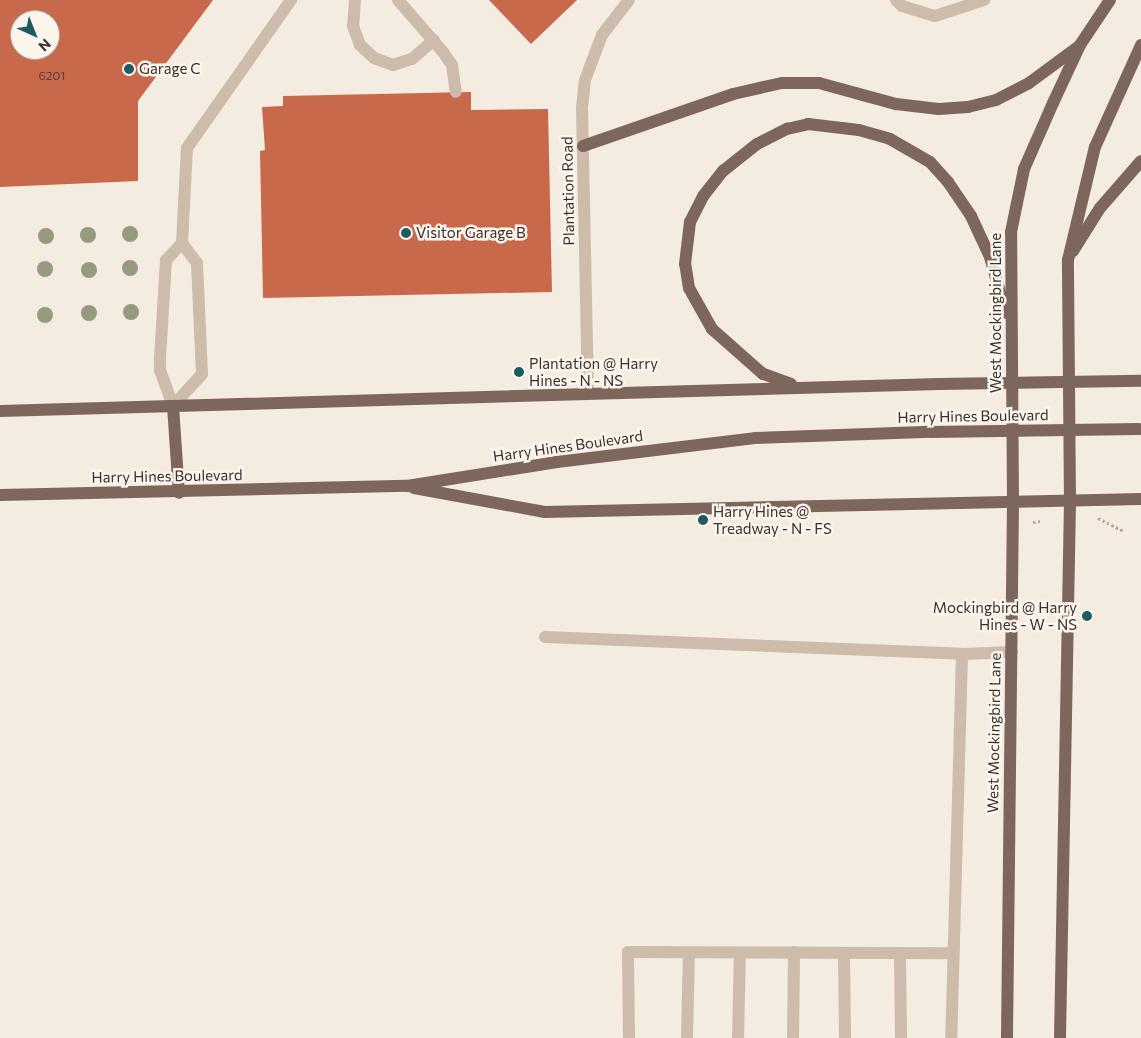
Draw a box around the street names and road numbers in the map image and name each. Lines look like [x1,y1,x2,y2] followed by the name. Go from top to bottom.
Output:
[558,136,578,246] street label: Plantation Road
[987,233,1005,393] street label: West Mockingbird Lane
[897,406,1049,426] street label: Harry Hines Boulevard
[492,427,644,465] street label: Harry Hines Boulevard
[91,466,243,486] street label: Harry Hines Boulevard
[984,653,1004,813] street label: West Mockingbird Lane

